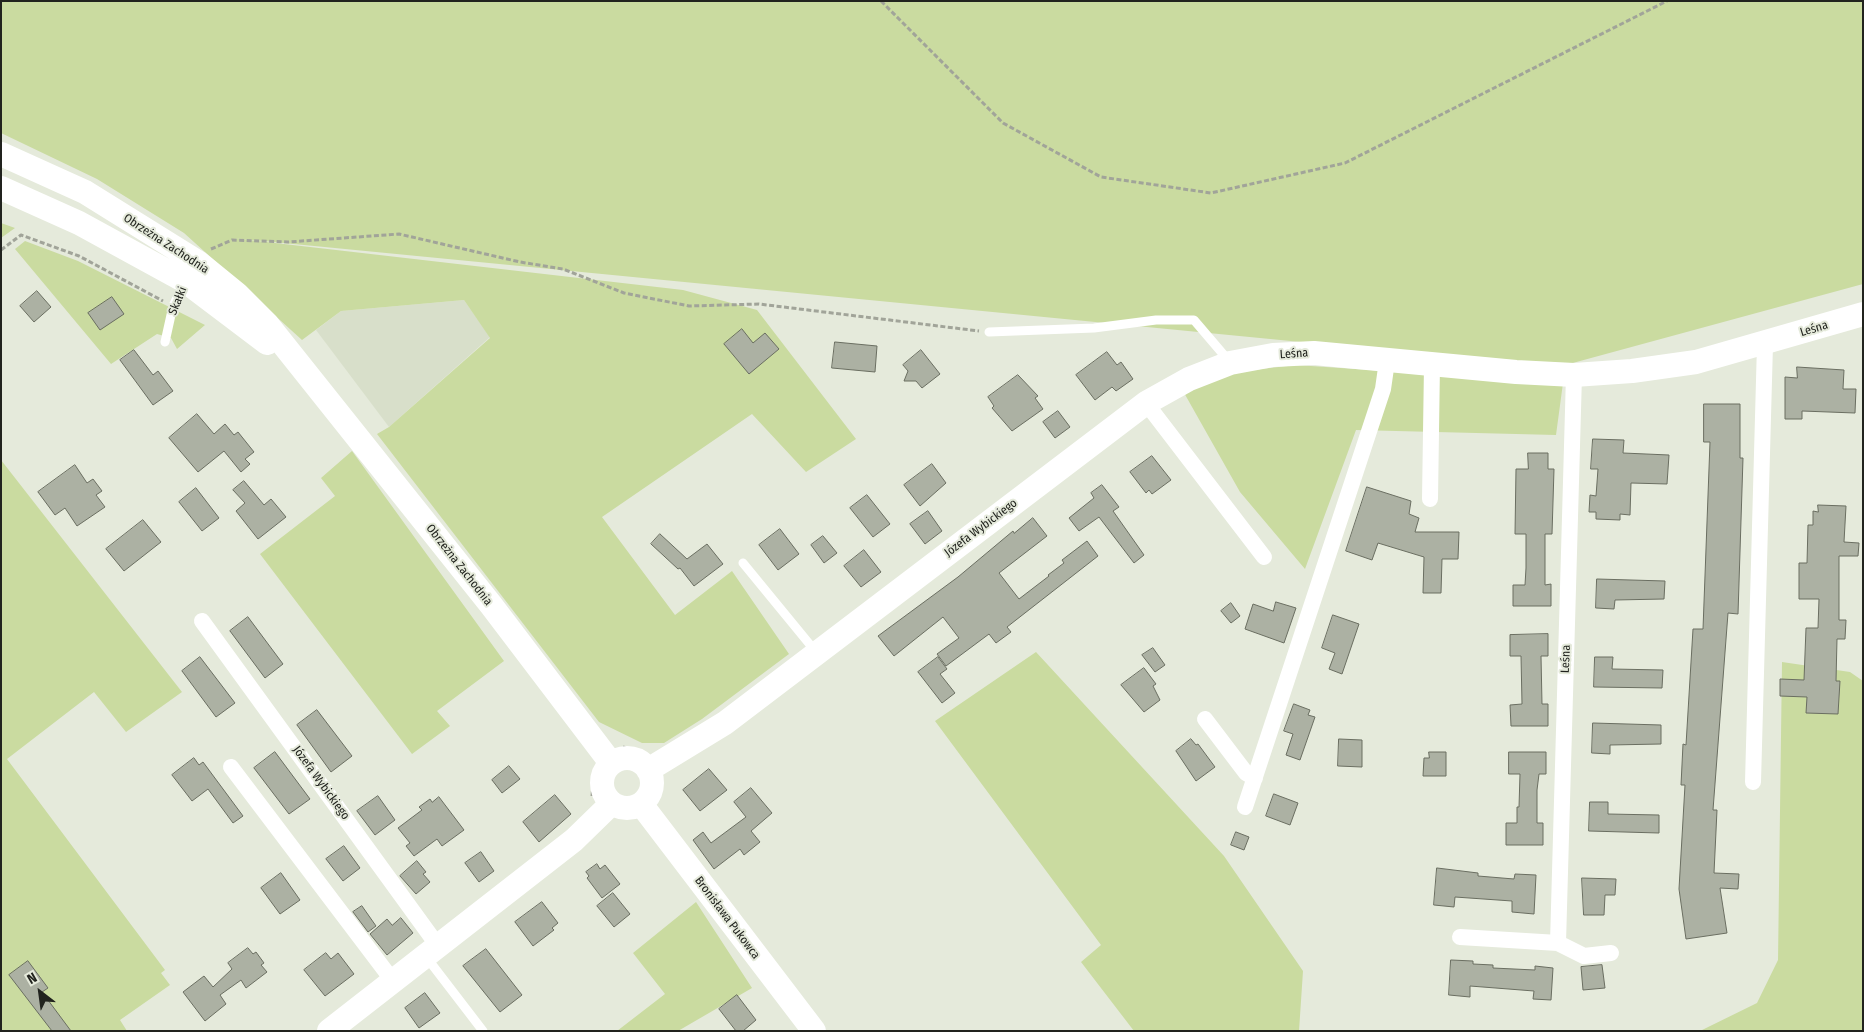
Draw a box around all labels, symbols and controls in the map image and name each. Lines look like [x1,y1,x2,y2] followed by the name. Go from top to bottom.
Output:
[121,211,211,277] street label: Obrzeżna Zachodnia
[166,285,190,317] street label: Skałki
[1798,318,1830,340] street label: Leśna
[1279,346,1309,362] street label: Leśna
[942,496,1020,560] street label: Józefa Wybickiego
[423,522,495,608] street label: Obrzeżna Zachodnia
[1558,645,1574,673] street label: Leśna
[289,743,353,823] street label: Józefa Wybickiego
[691,874,763,962] street label: Bronisława Pukowca
[15,967,65,1017] north arrow
[24,969,40,988] text: N

